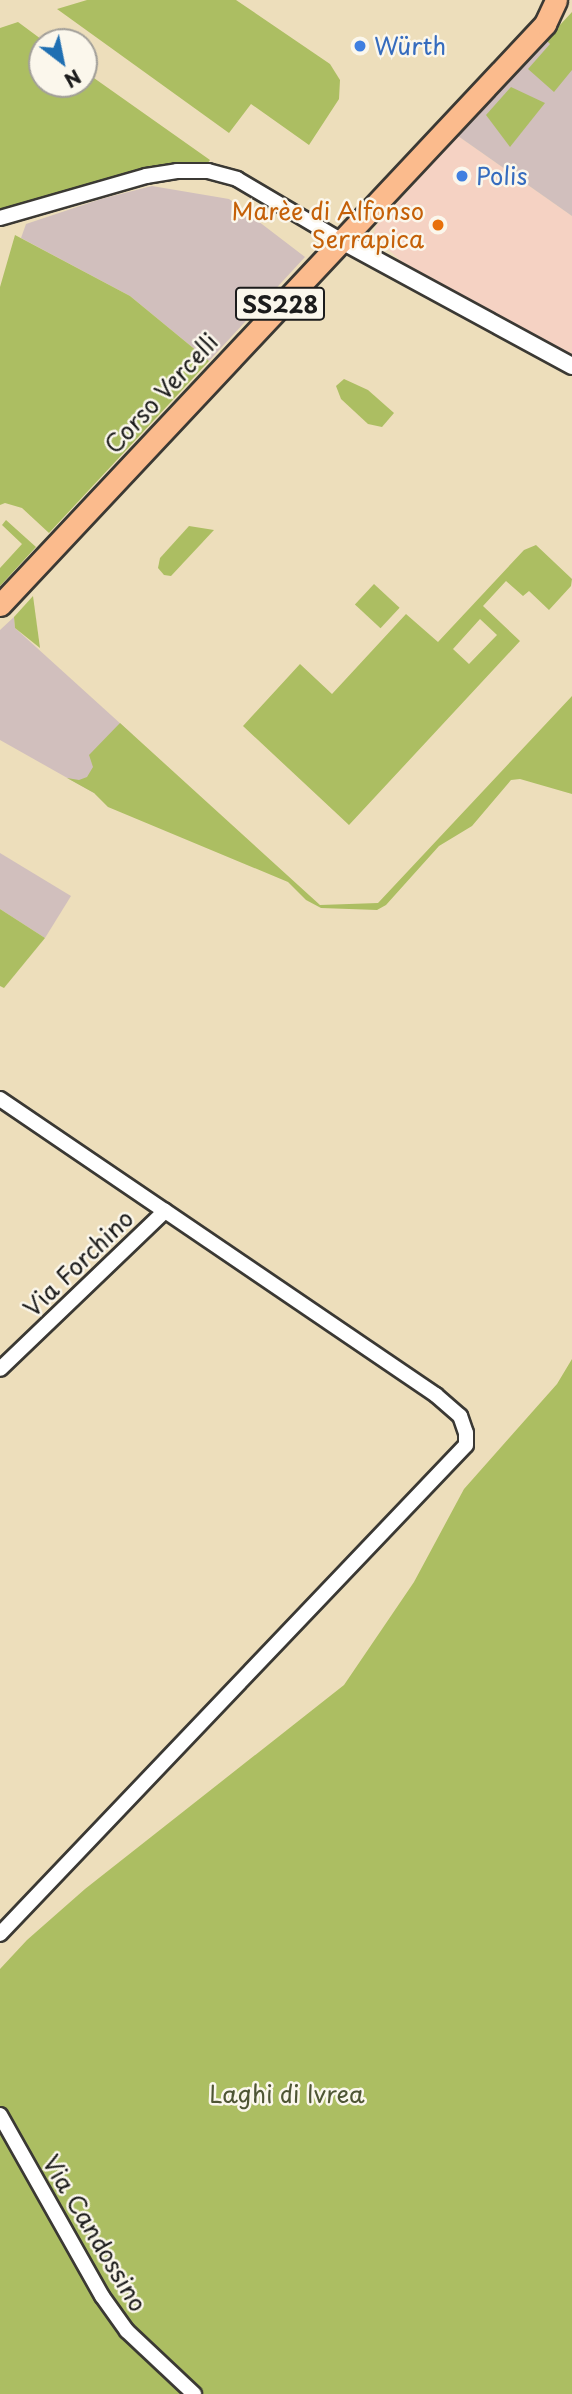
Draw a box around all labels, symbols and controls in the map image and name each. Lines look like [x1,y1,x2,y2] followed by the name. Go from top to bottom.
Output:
[28,28,98,98] north arrow
[374,32,446,60] place label: Würth
[352,38,368,54] marker: Würth
[59,63,87,95] text: N
[476,162,528,190] place label: Polis
[454,168,470,184] marker: Polis
[227,197,424,253] place label: Marèe di Alfonso Serrapica
[430,217,446,233] marker: Marèe di Alfonso Serrapica
[234,284,326,324] road number: SS228
[98,326,224,460] street label: Corso Vercelli
[17,1203,139,1323] street label: Via Forchino
[208,2080,366,2108] park label: Laghi di Ivrea
[37,2150,153,2316] street label: Via Candossino

